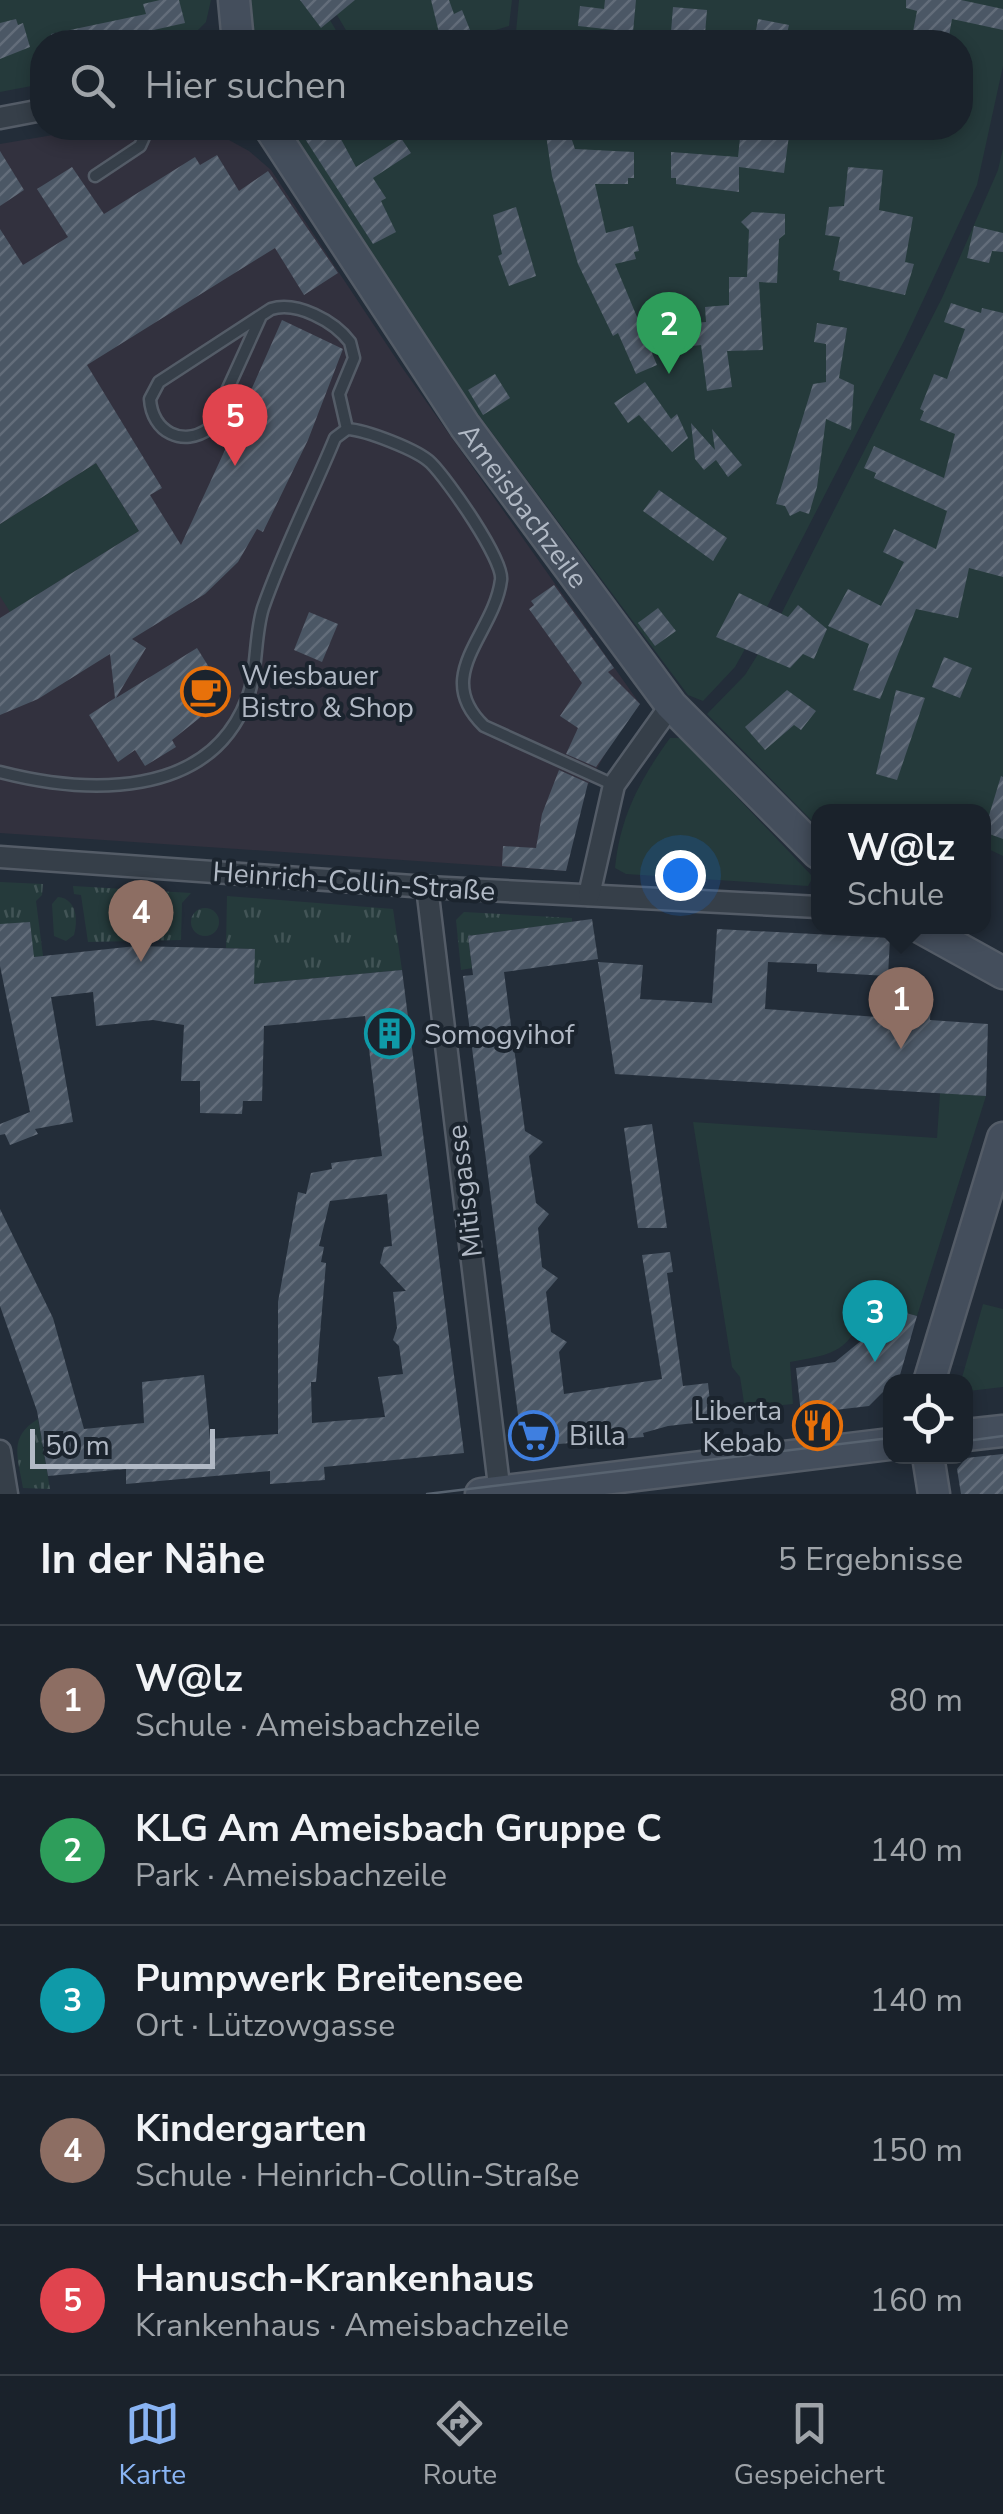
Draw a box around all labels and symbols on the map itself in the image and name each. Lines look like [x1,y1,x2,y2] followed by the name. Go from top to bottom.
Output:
[636,292,702,374] pin: 2
[202,384,268,466] pin: 5
[449,416,597,596] street label: Ameisbachzeile
[241,657,414,727] place label: Wiesbauer Bistro & Shop
[180,665,232,717] cafe icon: Wiesbauer Bistro & Shop
[655,850,706,901] your location
[211,853,497,911] street label: Heinrich-Collin-Straße
[108,880,174,962] pin: 4
[868,966,934,1049] pin: 1
[363,1008,415,1060] building icon: Somogyihof
[424,1016,575,1054] place label: Somogyihof
[438,1122,492,1259] street label: Mitisgasse
[842,1280,908,1362] pin: 3
[694,1392,782,1462] place label: Liberta Kebab
[791,1400,843,1452] restaurant icon: Liberta Kebab
[508,1409,560,1461] supermarket icon: Billa
[569,1417,626,1455] place label: Billa
[30,1424,215,1468] scale bar

